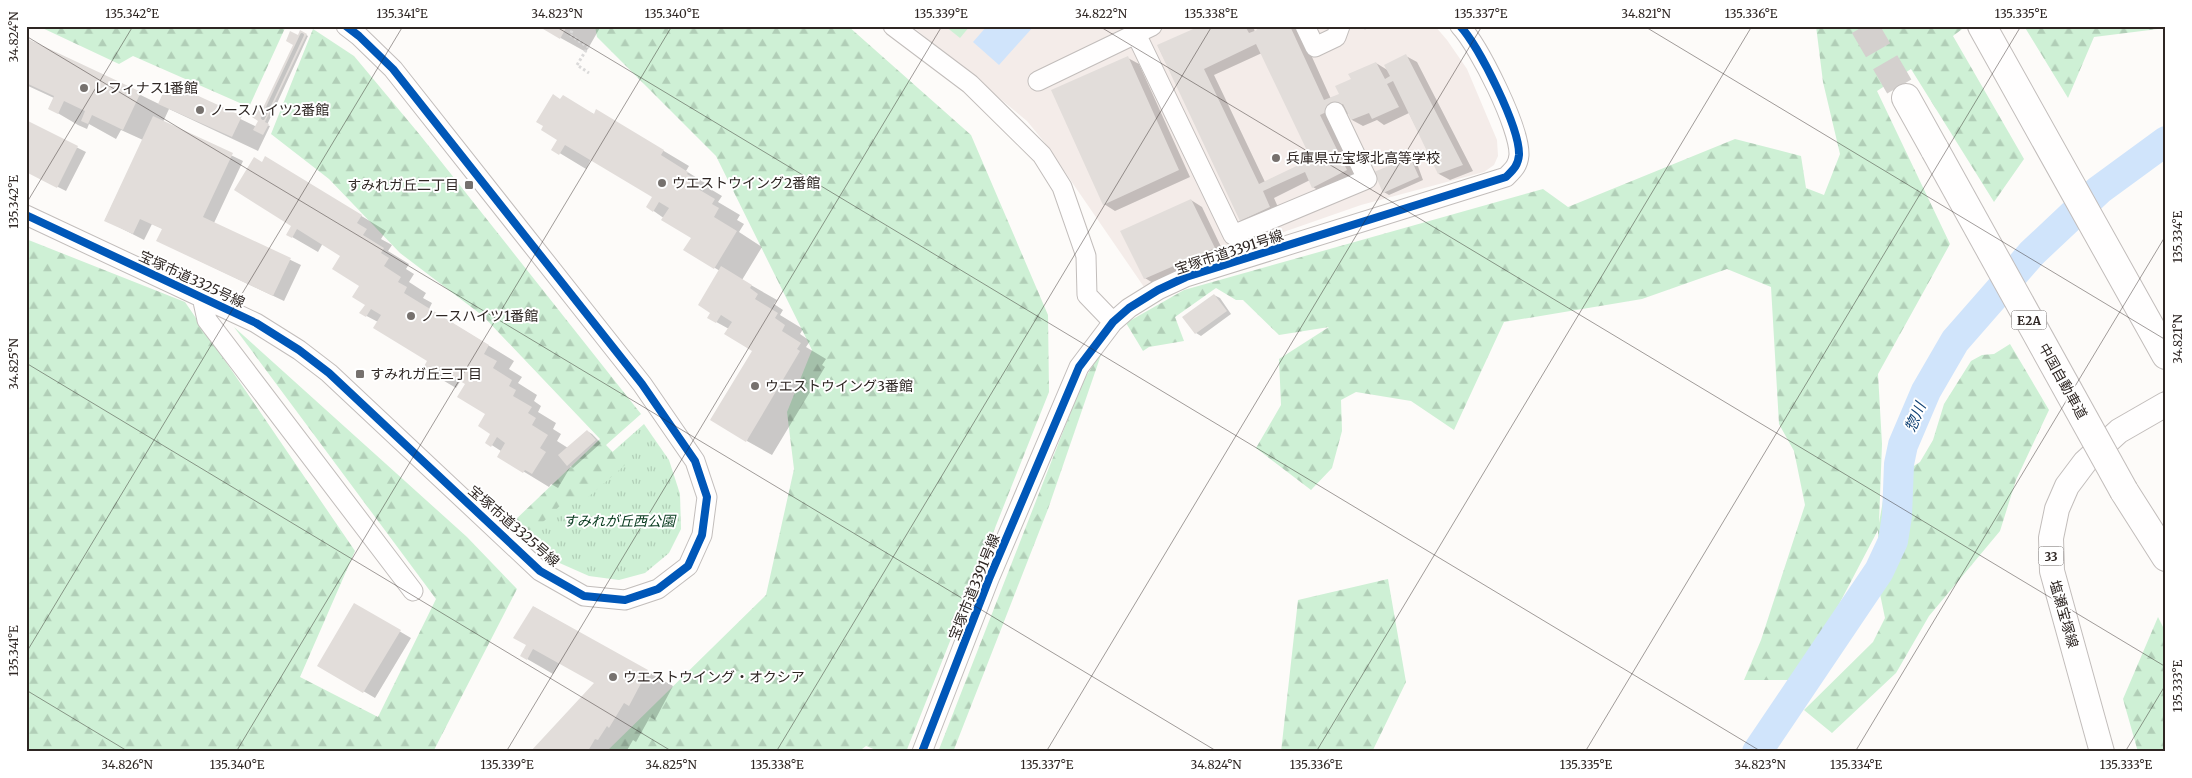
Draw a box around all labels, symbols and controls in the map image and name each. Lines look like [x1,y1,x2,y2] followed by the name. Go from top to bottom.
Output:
[105,6,159,21] text: 135.342°E
[376,6,428,21] text: 135.341°E
[531,6,583,21] text: 34.823°N
[645,6,700,21] text: 135.340°E
[914,6,968,21] text: 135.339°E
[1075,6,1128,21] text: 34.822°N
[1184,6,1238,21] text: 135.338°E
[1455,6,1508,21] text: 135.337°E
[1621,6,1672,21] text: 34.821°N
[1725,6,1778,21] text: 135.336°E
[1995,6,2048,21] text: 135.335°E
[6,11,21,62] text: 34.824°N
[94,79,198,97] place label: レフィナス1番館
[78,82,90,94] marker: レフィナス1番館
[210,101,329,119] place label: ノースハイツ2番館
[194,104,206,116] marker: ノースハイツ2番館
[1286,149,1440,167] place label: 兵庫県立宝塚北高等学校
[1270,152,1282,164] marker: 兵庫県立宝塚北高等学校
[672,174,820,192] place label: ウエストウイング2番館
[6,175,21,229] text: 135.342°E
[347,176,459,194] place label: すみれガ丘二丁目
[656,177,668,189] marker: ウエストウイング2番館
[463,179,475,191] marker: すみれガ丘二丁目
[2170,211,2185,263] text: 135.334°E
[1172,226,1286,278] street label: 宝塚市道3391号線
[136,247,248,311] street label: 宝塚市道3325号線
[421,307,538,325] place label: ノースハイツ1番館
[405,310,417,322] marker: ノースハイツ1番館
[2012,310,2046,330] road number: E2A
[2170,313,2185,364] text: 34.821°N
[6,338,21,390] text: 34.825°N
[2035,340,2091,422] street label: 中国自動車道
[370,365,482,383] place label: すみれガ丘三丁目
[354,368,366,380] marker: すみれガ丘三丁目
[765,377,913,395] place label: ウエストウイング3番館
[749,380,761,392] marker: ウエストウイング3番館
[1900,398,1930,435] water label: 惣川
[465,482,563,570] street label: 宝塚市道3325号線
[563,512,677,530] park label: すみれが丘西公園
[944,531,1004,643] street label: 宝塚市道3391号線
[2038,546,2064,566] road number: 33
[2046,578,2082,650] street label: 塩瀬宝塚線
[6,625,21,677] text: 135.341°E
[2170,659,2185,712] text: 135.333°E
[623,668,805,686] place label: ウエストウイング・オクシア
[607,671,619,683] marker: ウエストウイング・オクシア
[101,757,153,772] text: 34.826°N
[210,757,265,772] text: 135.340°E
[480,757,534,772] text: 135.339°E
[645,757,697,772] text: 34.825°N
[750,757,804,772] text: 135.338°E
[1021,757,1074,772] text: 135.337°E
[1191,757,1242,772] text: 34.824°N
[1290,757,1343,772] text: 135.336°E
[1560,757,1613,772] text: 135.335°E
[1734,757,1786,772] text: 34.823°N
[1830,757,1882,772] text: 135.334°E
[2100,757,2153,772] text: 135.333°E

